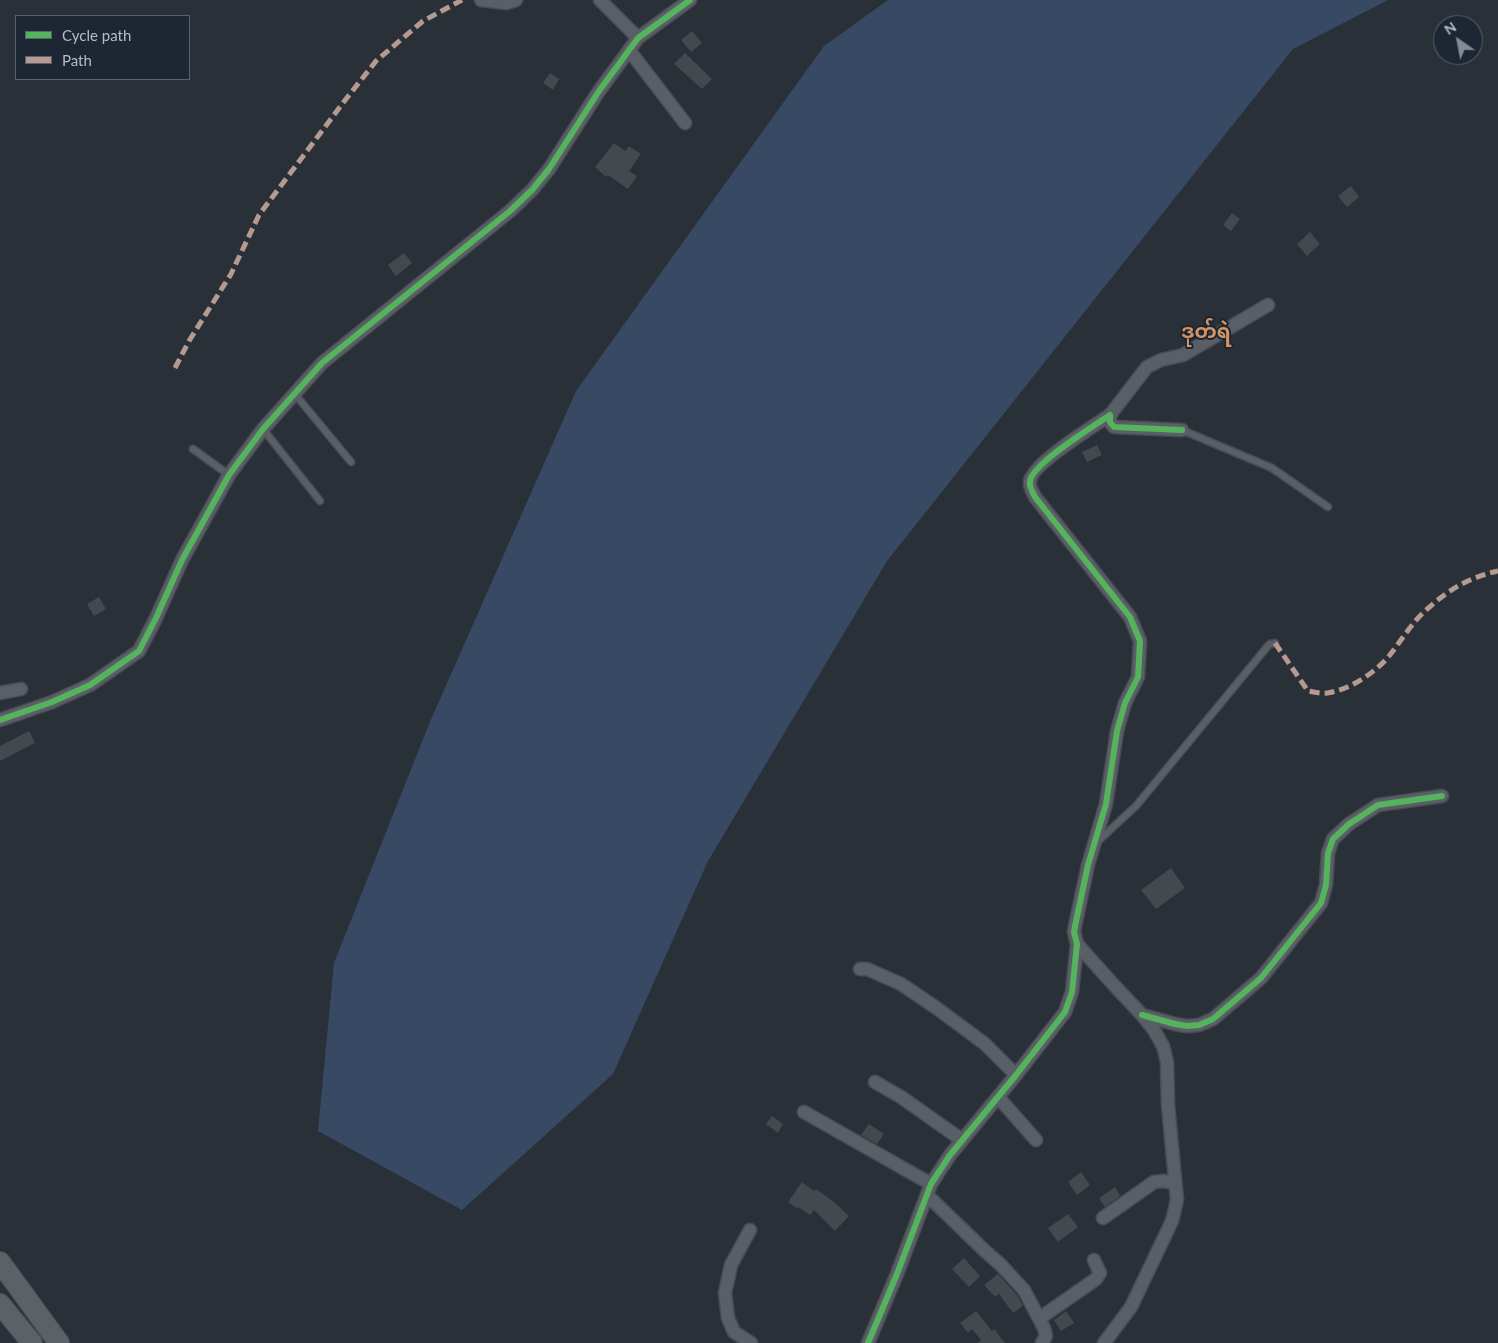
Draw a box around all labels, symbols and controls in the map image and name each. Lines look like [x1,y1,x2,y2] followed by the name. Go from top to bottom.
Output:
[15,15,190,80] legend
[1433,15,1483,65] north arrow
[1441,18,1459,38] text: N
[62,26,131,44] text: Cycle path
[62,51,92,69] text: Path
[1181,320,1231,344] district label: ဒုတ်ရဲ

